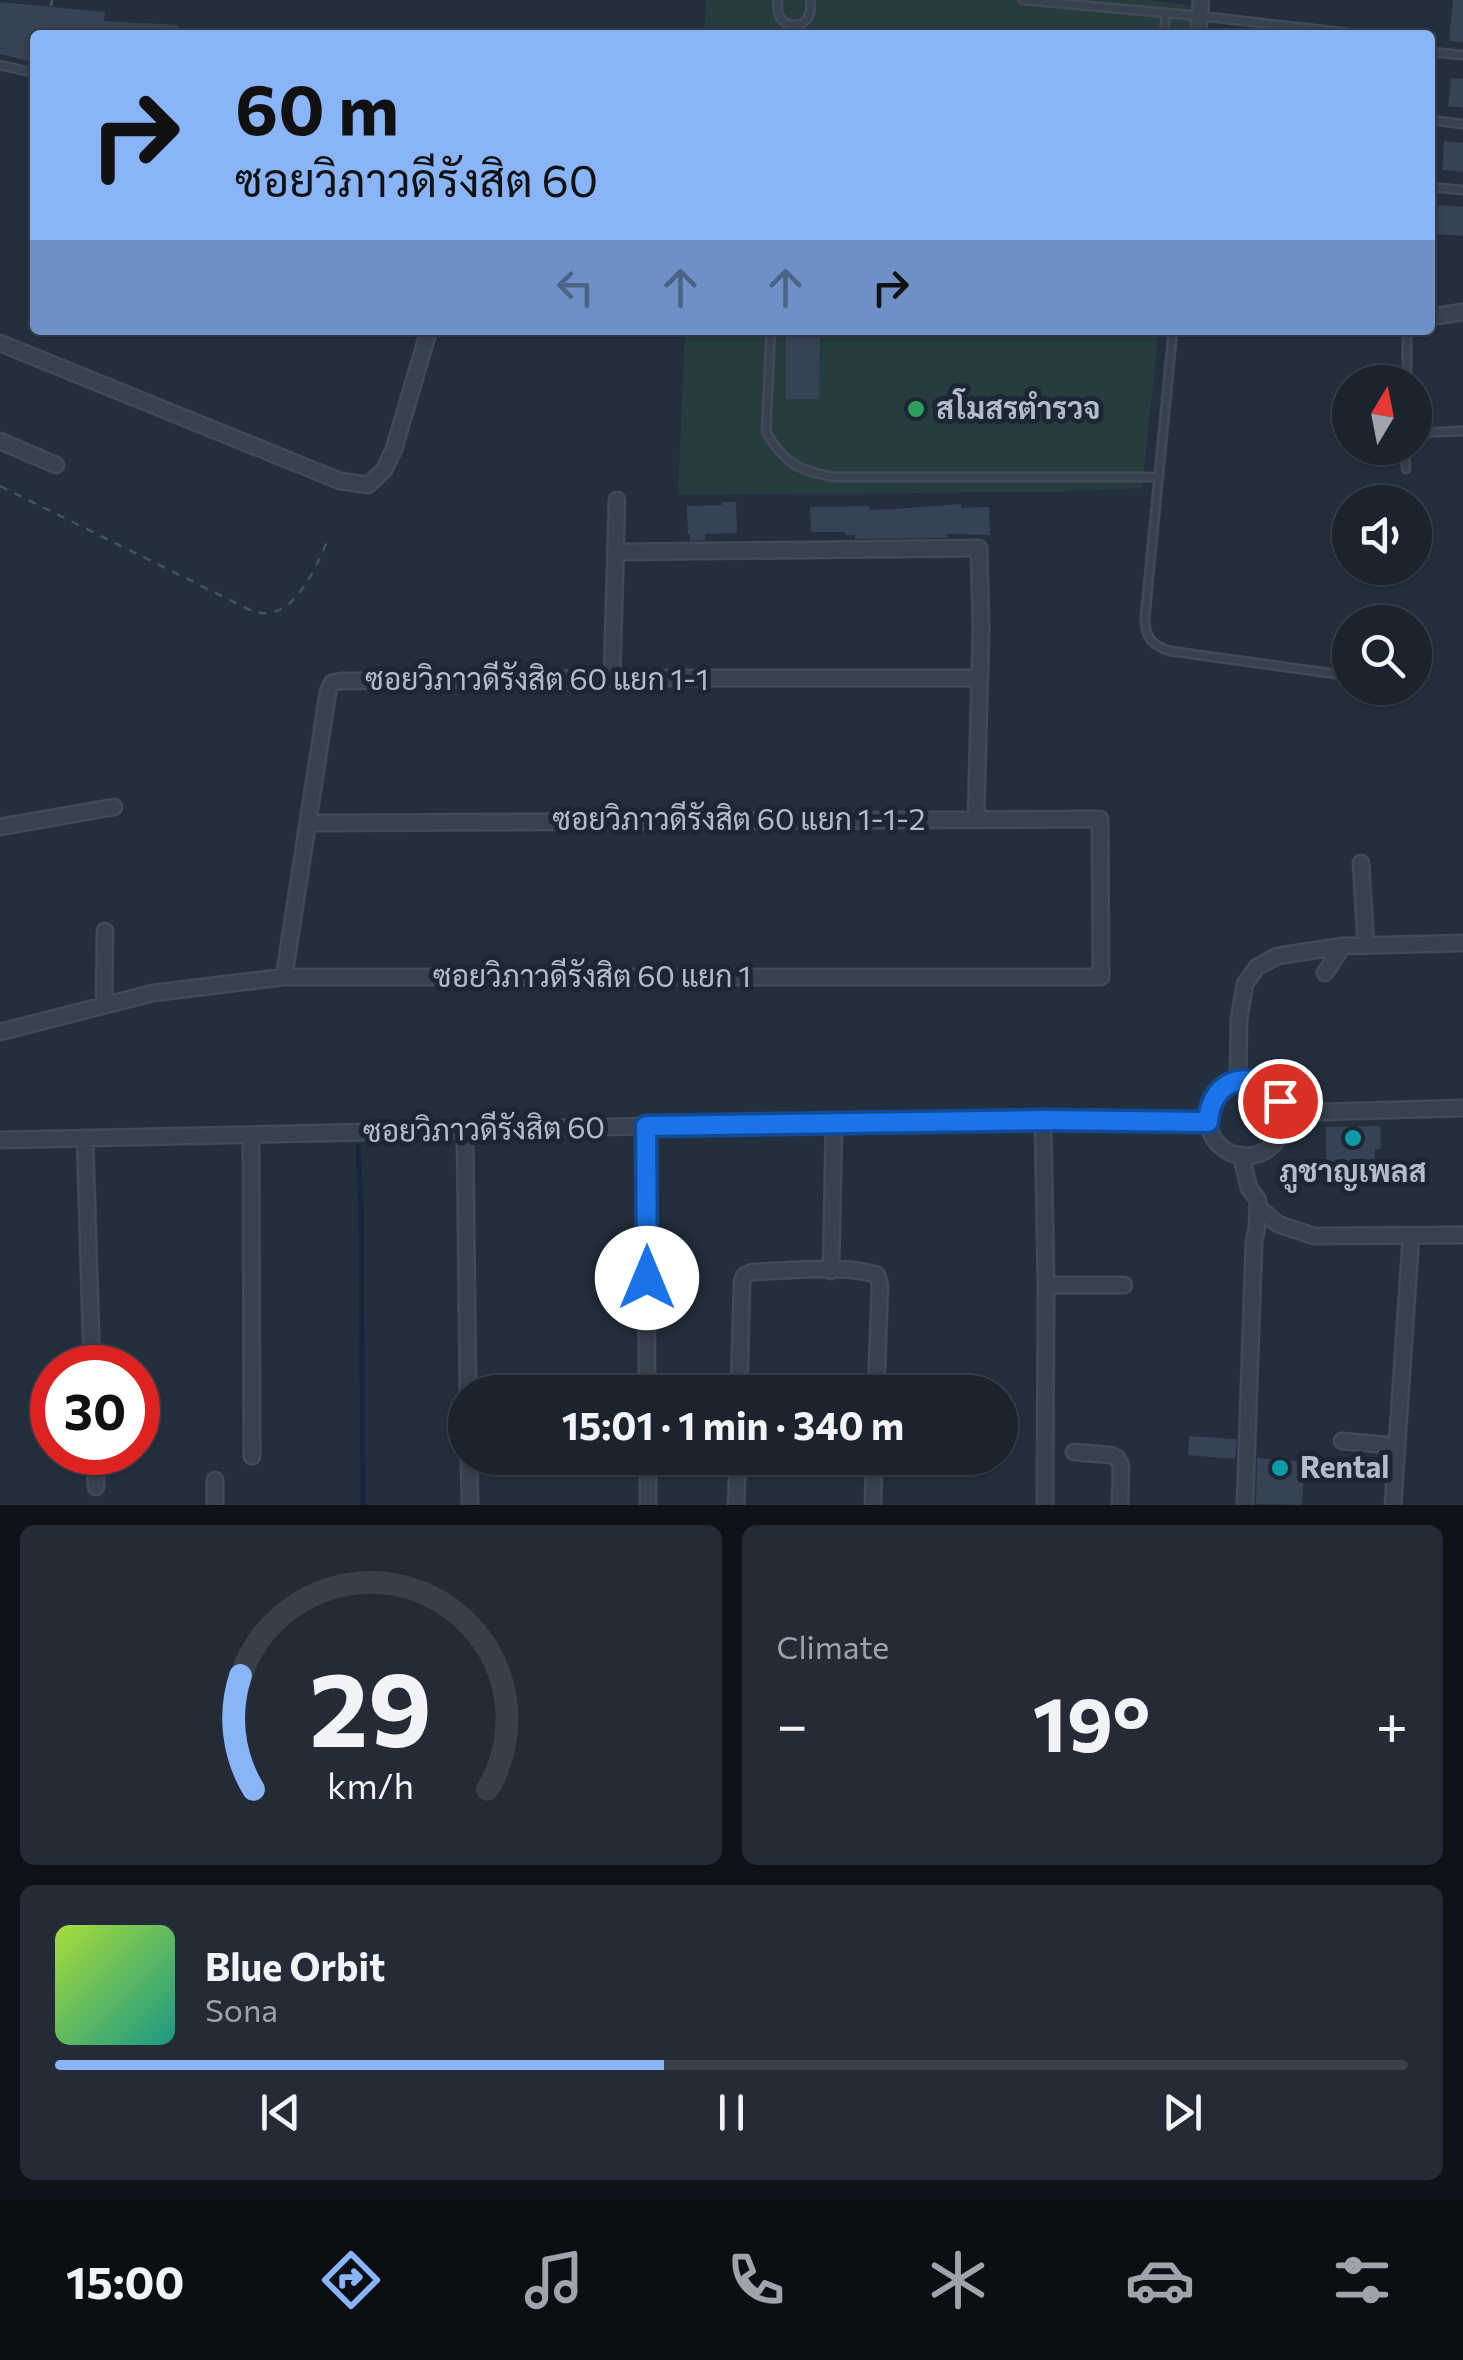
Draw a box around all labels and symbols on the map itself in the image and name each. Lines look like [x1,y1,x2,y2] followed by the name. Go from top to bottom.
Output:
[1332,365,1432,465] north arrow
[936,388,1100,425] place label: สโมสรตำรวจ
[905,398,927,420] marker: สโมสรตำรวจ
[365,659,709,696] street label: ซอยวิภาวดีรังสิต 60 แยก 1-1
[553,799,925,836] street label: ซอยวิภาวดีรังสิต 60 แยก 1-1-2
[433,956,751,993] street label: ซอยวิภาวดีรังสิต 60 แยก 1
[1238,1059,1323,1144] pin
[363,1107,605,1148] street label: ซอยวิภาวดีรังสิต 60
[1342,1127,1364,1149] marker: ภูชาญเพลส
[1279,1151,1427,1193] place label: ภูชาญเพลส
[595,1226,699,1330] position arrow
[30,1345,160,1475] speed limit sign: 30
[1300,1447,1389,1484] place label: Rental
[1269,1457,1291,1479] marker: Rental

